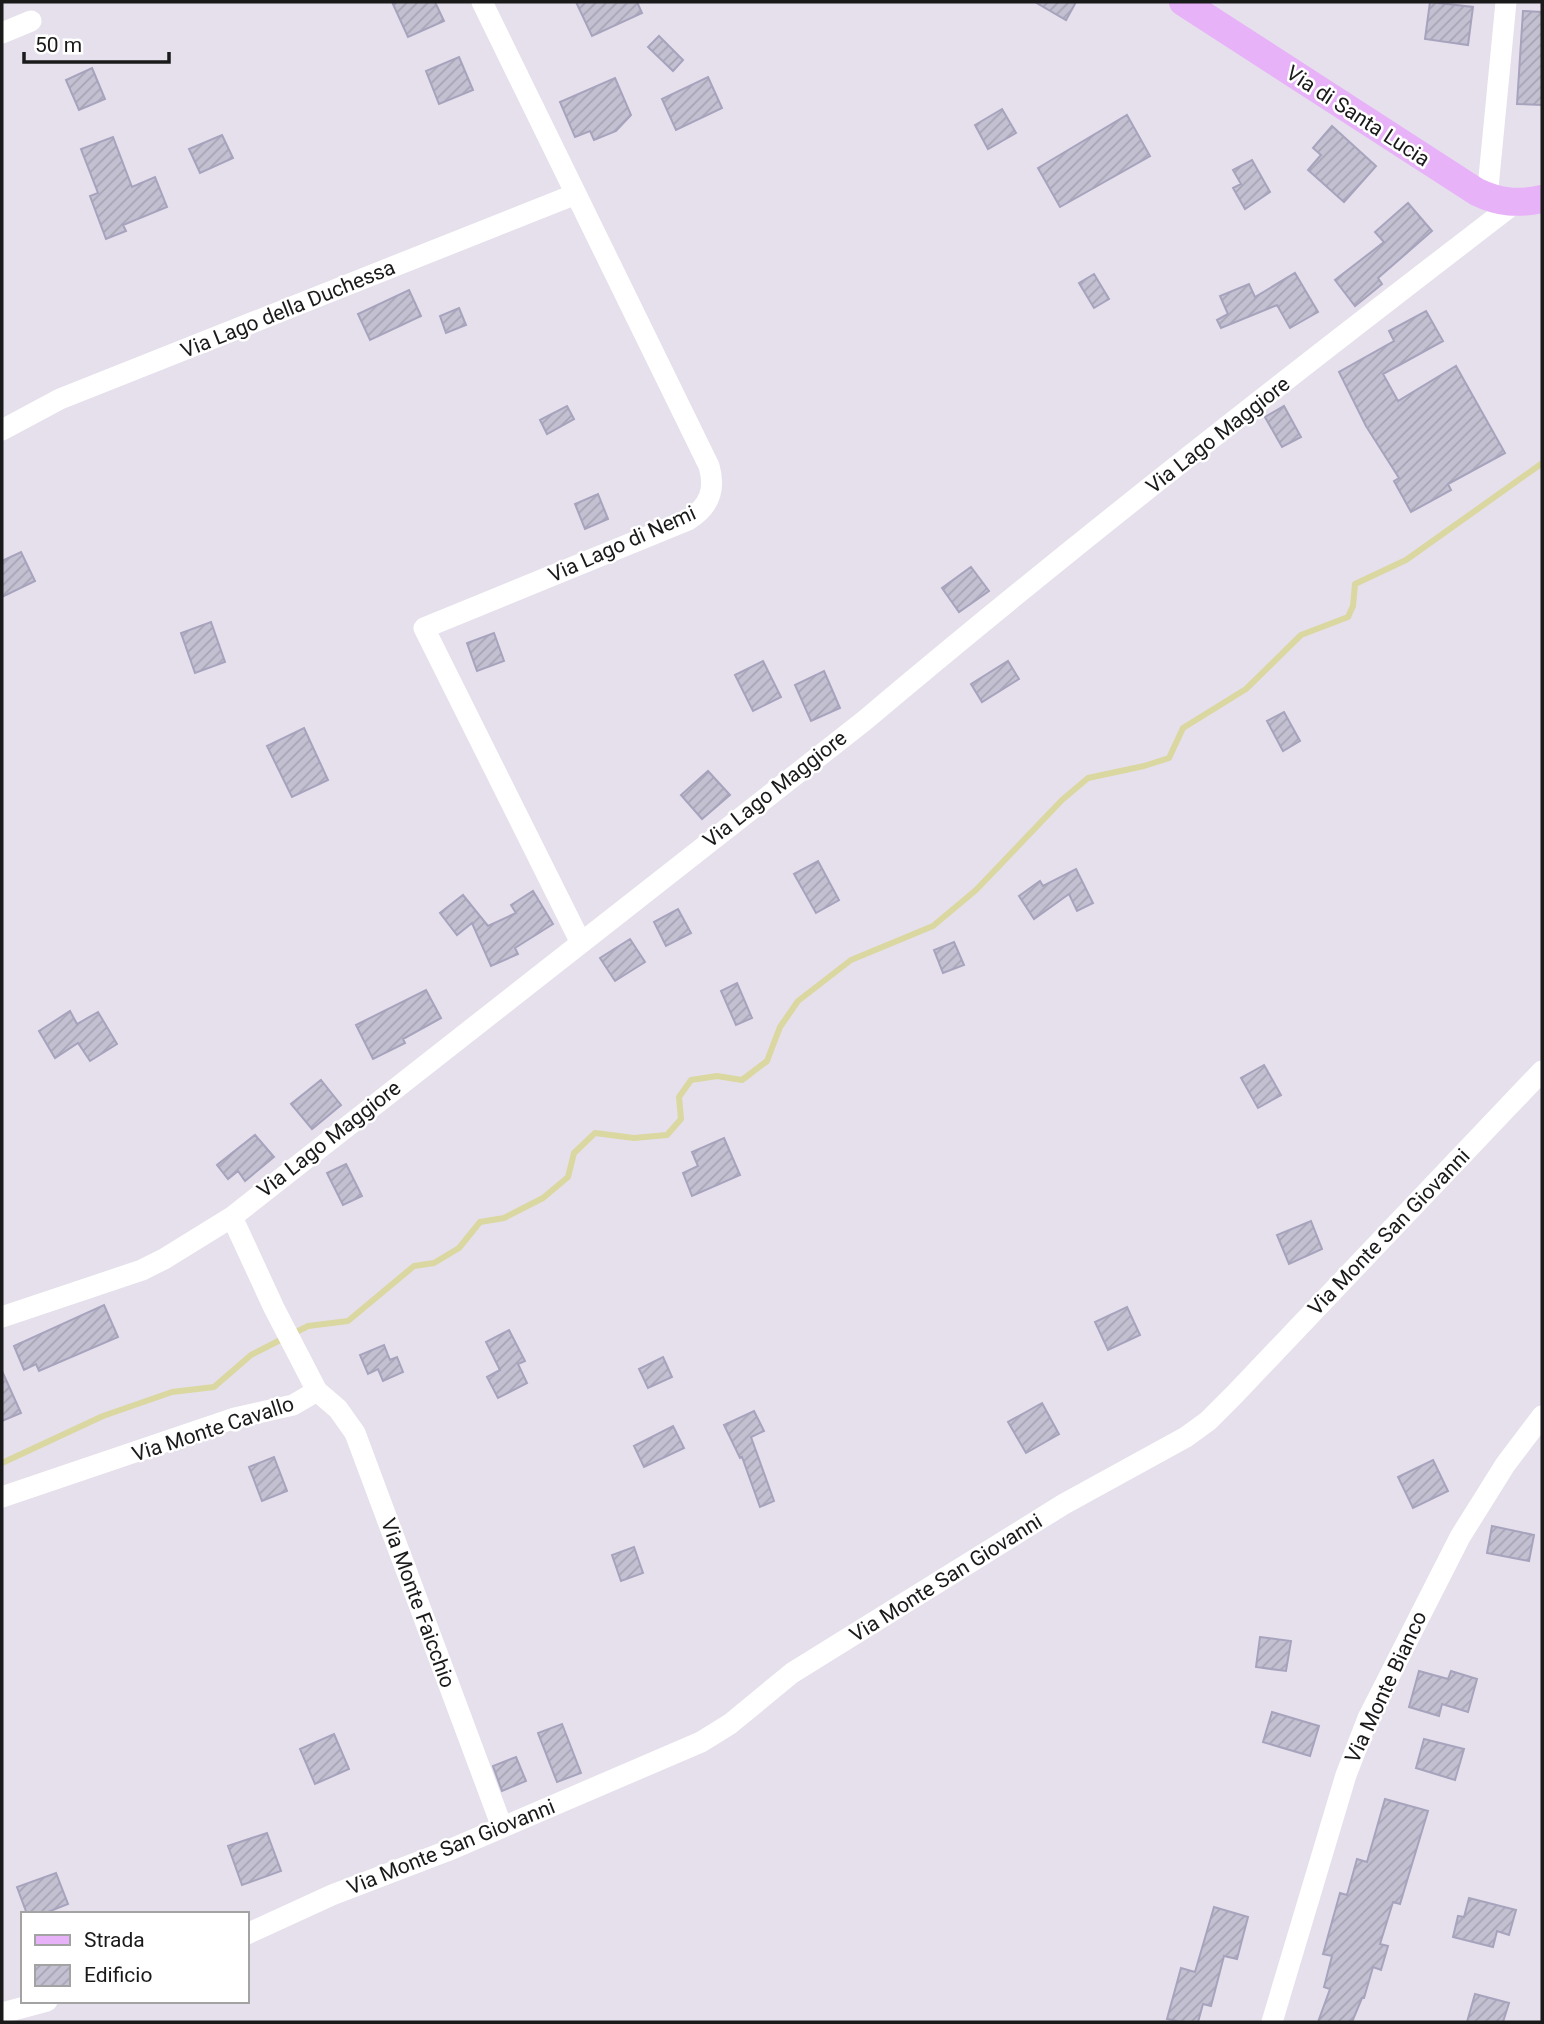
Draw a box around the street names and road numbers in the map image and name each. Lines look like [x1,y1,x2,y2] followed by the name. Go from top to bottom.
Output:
[1282,61,1434,171] street label: Via di Santa Lucia
[177,255,399,363] street label: Via Lago della Duchessa
[1142,372,1294,498] street label: Via Lago Maggiore
[545,501,699,587] street label: Via Lago di Nemi
[699,726,851,852] street label: Via Lago Maggiore
[253,1076,405,1202] street label: Via Lago Maggiore
[1303,1144,1475,1320] street label: Via Monte San Giovanni
[129,1392,297,1466] street label: Via Monte Cavallo
[846,1509,1046,1647] street label: Via Monte San Giovanni
[376,1515,460,1691] street label: Via Monte Faicchio
[1340,1607,1432,1767] street label: Via Monte Bianco
[344,1794,558,1900] street label: Via Monte San Giovanni

